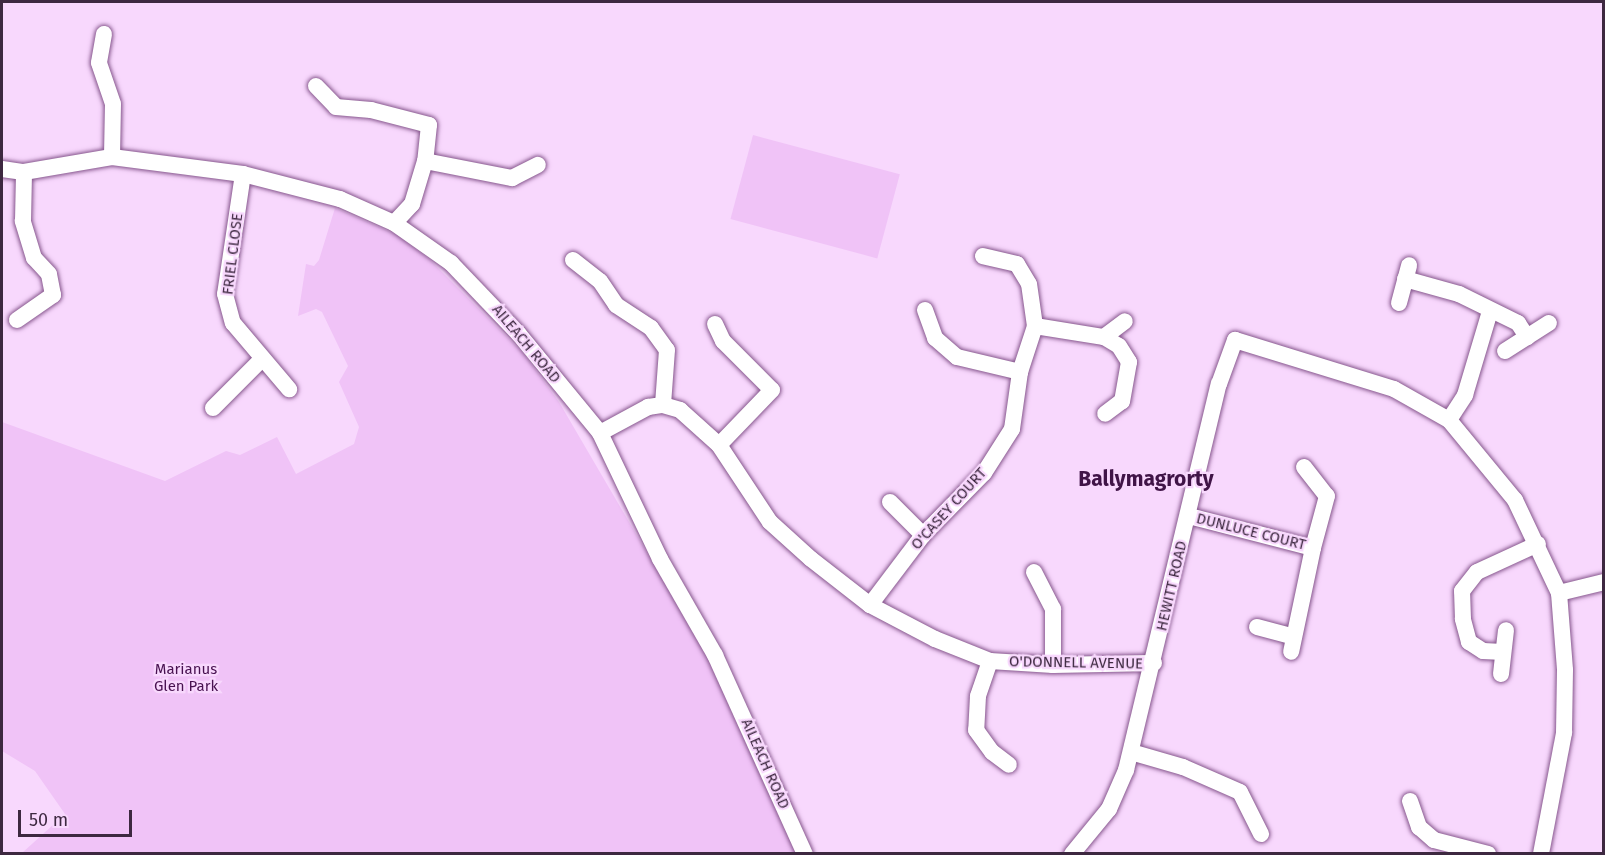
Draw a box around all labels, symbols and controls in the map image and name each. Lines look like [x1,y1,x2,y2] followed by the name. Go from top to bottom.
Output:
[219,212,247,296] street label: FRIEL CLOSE
[488,301,564,387] street label: AILEACH ROAD
[908,464,990,554] street label: O'CASEY COURT
[1078,466,1214,492] district label: Ballymagrorty
[1194,510,1308,554] street label: DUNLUCE COURT
[1153,539,1191,633] street label: HEWITT ROAD
[1009,653,1143,673] street label: O'DONNELL AVENUE
[154,660,218,695] park label: Marianus Glen Park
[737,716,793,812] street label: AILEACH ROAD
[21,798,135,836] scale bar
[29,809,68,831] text: 50 m

